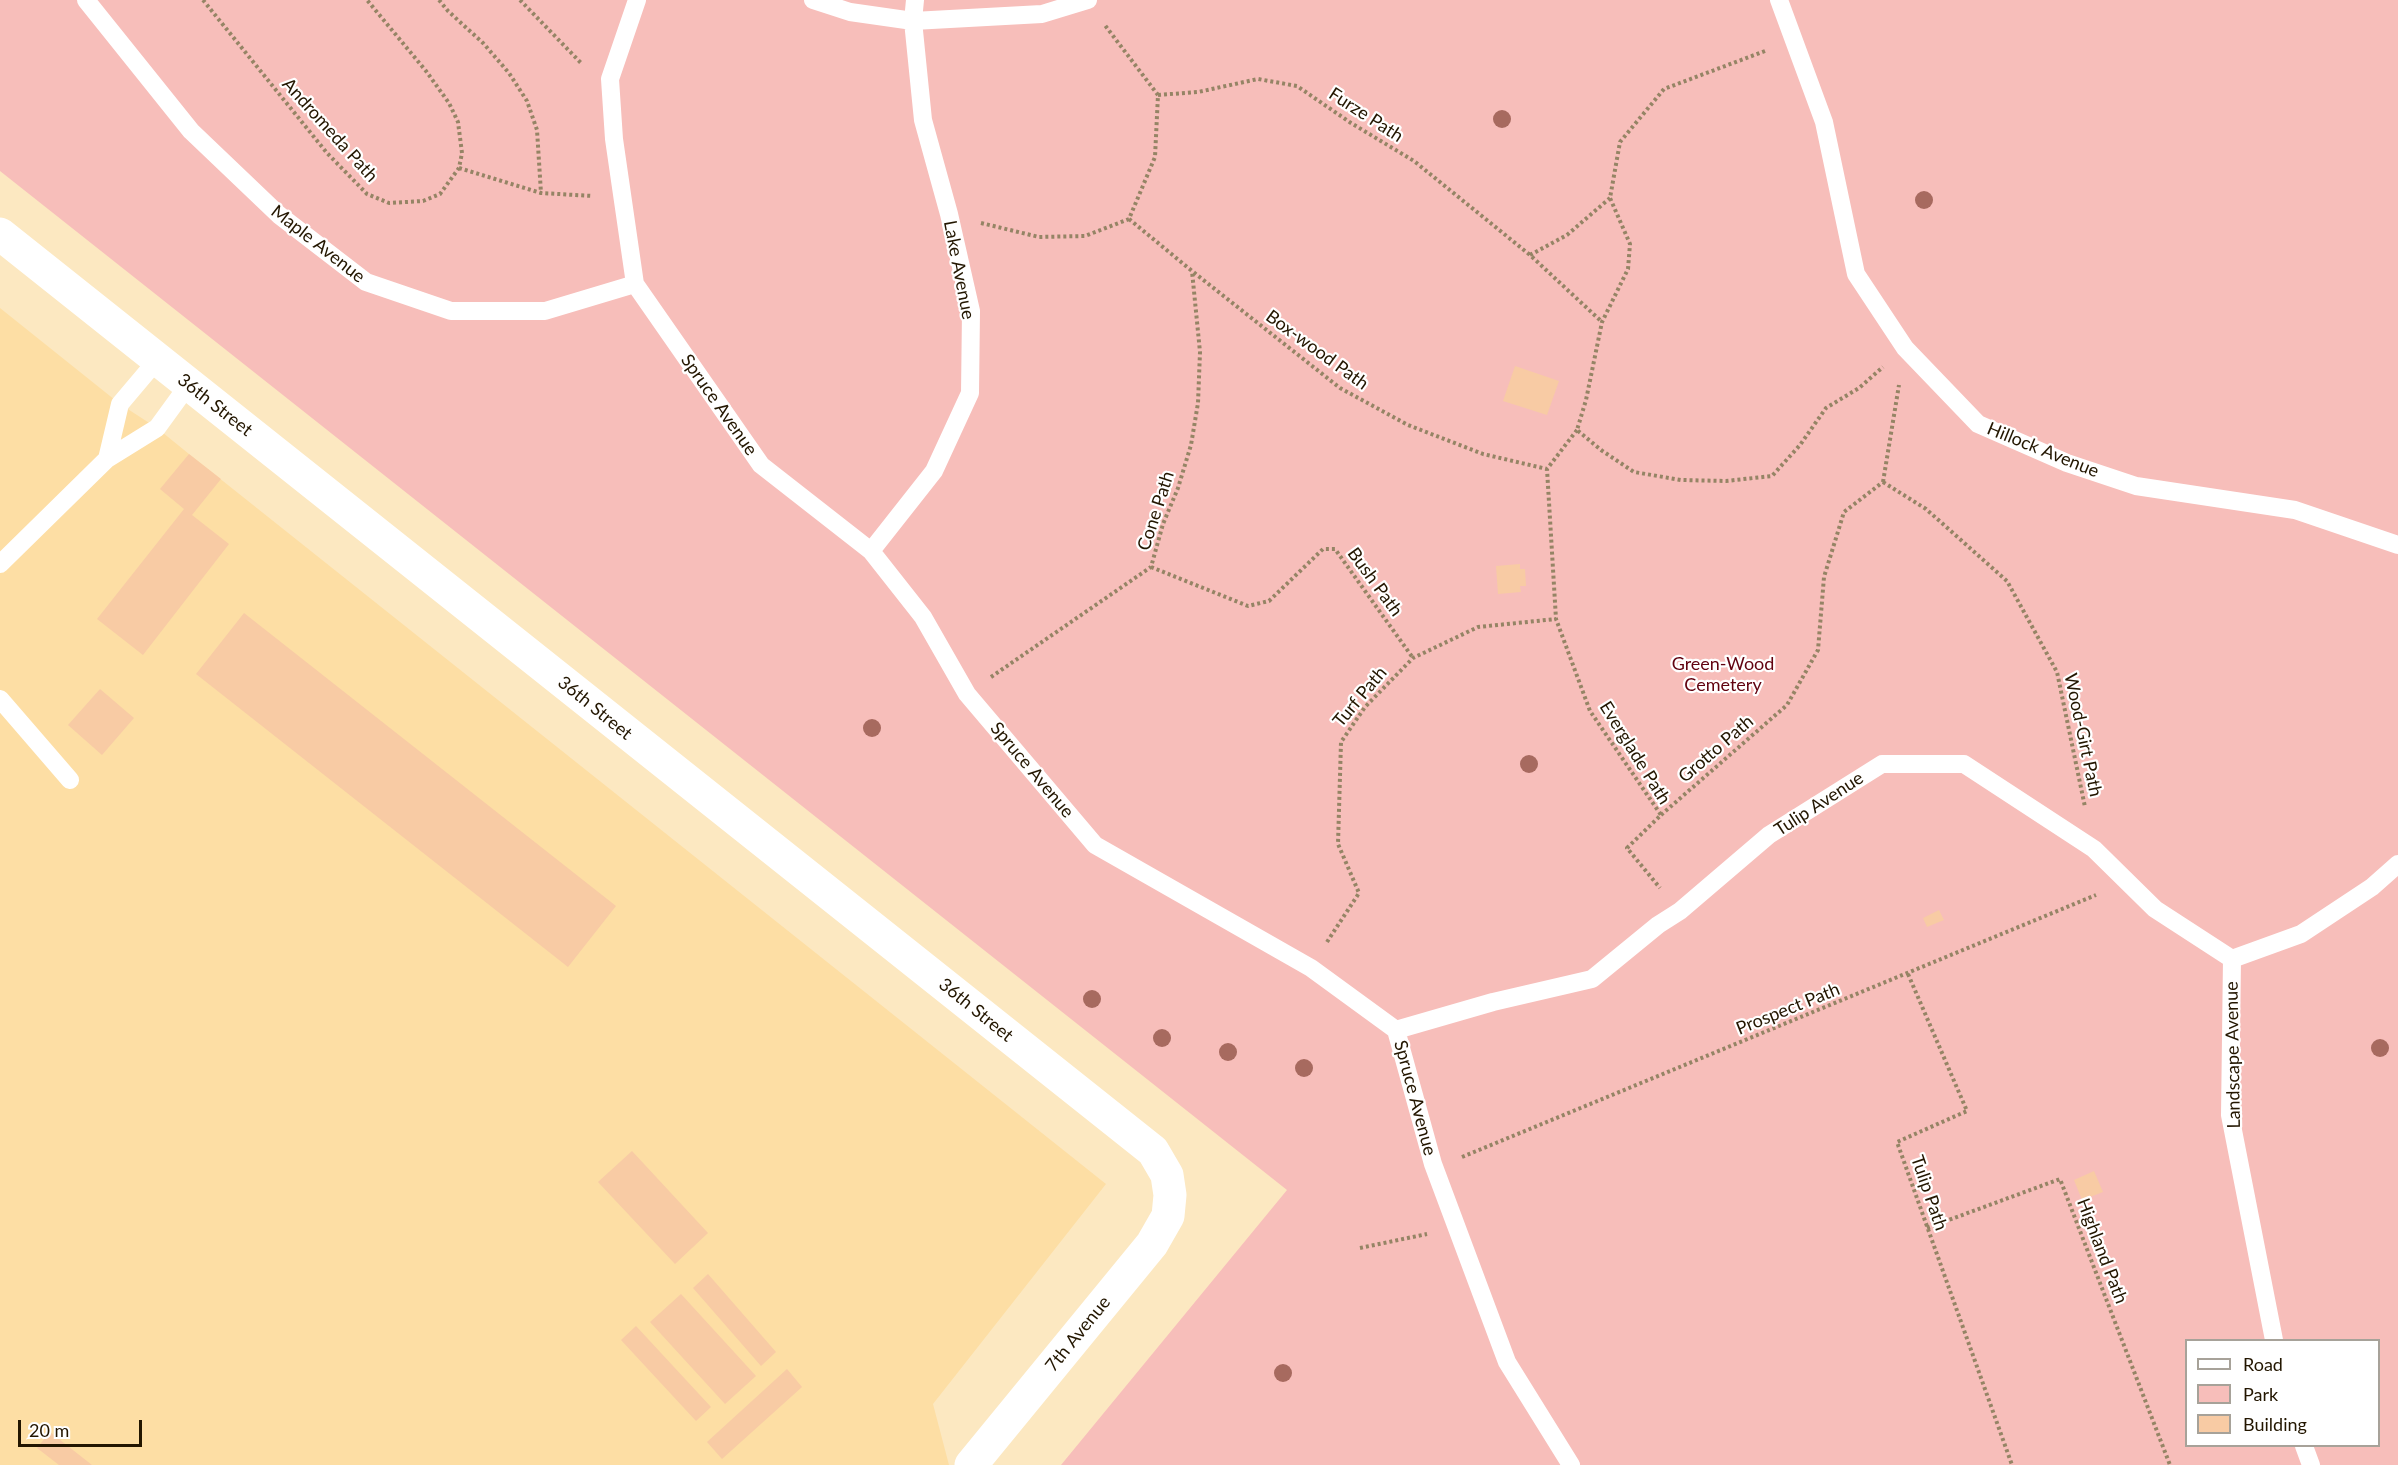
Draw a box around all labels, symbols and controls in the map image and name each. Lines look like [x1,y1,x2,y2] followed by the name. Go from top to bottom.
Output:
[278,74,382,186] street label: Andromeda Path
[1325,83,1407,147] street label: Furze Path
[267,201,369,287] street label: Maple Avenue
[939,219,979,321] street label: Lake Avenue
[1261,306,1373,394] street label: Box-wood Path
[676,350,762,460] street label: Spruce Avenue
[173,369,257,441] street label: 36th Street
[1984,418,2102,482] street label: Hillock Avenue
[1133,469,1179,553] street label: Cone Path
[1343,543,1407,621] street label: Bush Path
[1672,653,1774,696] park label: Green-Wood Cemetery
[1329,662,1391,732] street label: Turf Path
[553,671,637,745] street label: 36th Street
[2059,671,2107,799] street label: Wood-Girt Path
[1595,697,1675,809] street label: Everglade Path
[1674,711,1758,787] street label: Grotto Path
[986,718,1078,822] street label: Spruce Avenue
[1770,767,1868,841] street label: Tulip Avenue
[934,973,1018,1047] street label: 36th Street
[1733,978,1843,1040] street label: Prospect Path
[2221,981,2245,1129] street label: Landscape Avenue
[1389,1038,1441,1158] street label: Spruce Avenue
[1906,1153,1952,1233] street label: Tulip Path
[2072,1195,2132,1307] street label: Highland Path
[1041,1292,1115,1376] street label: 7th Avenue
[2185,1339,2380,1447] legend
[2243,1353,2283,1375] text: Road
[2243,1383,2278,1405] text: Park
[21,1408,146,1446] scale bar
[2243,1413,2307,1435] text: Building
[29,1419,69,1441] text: 20 m

